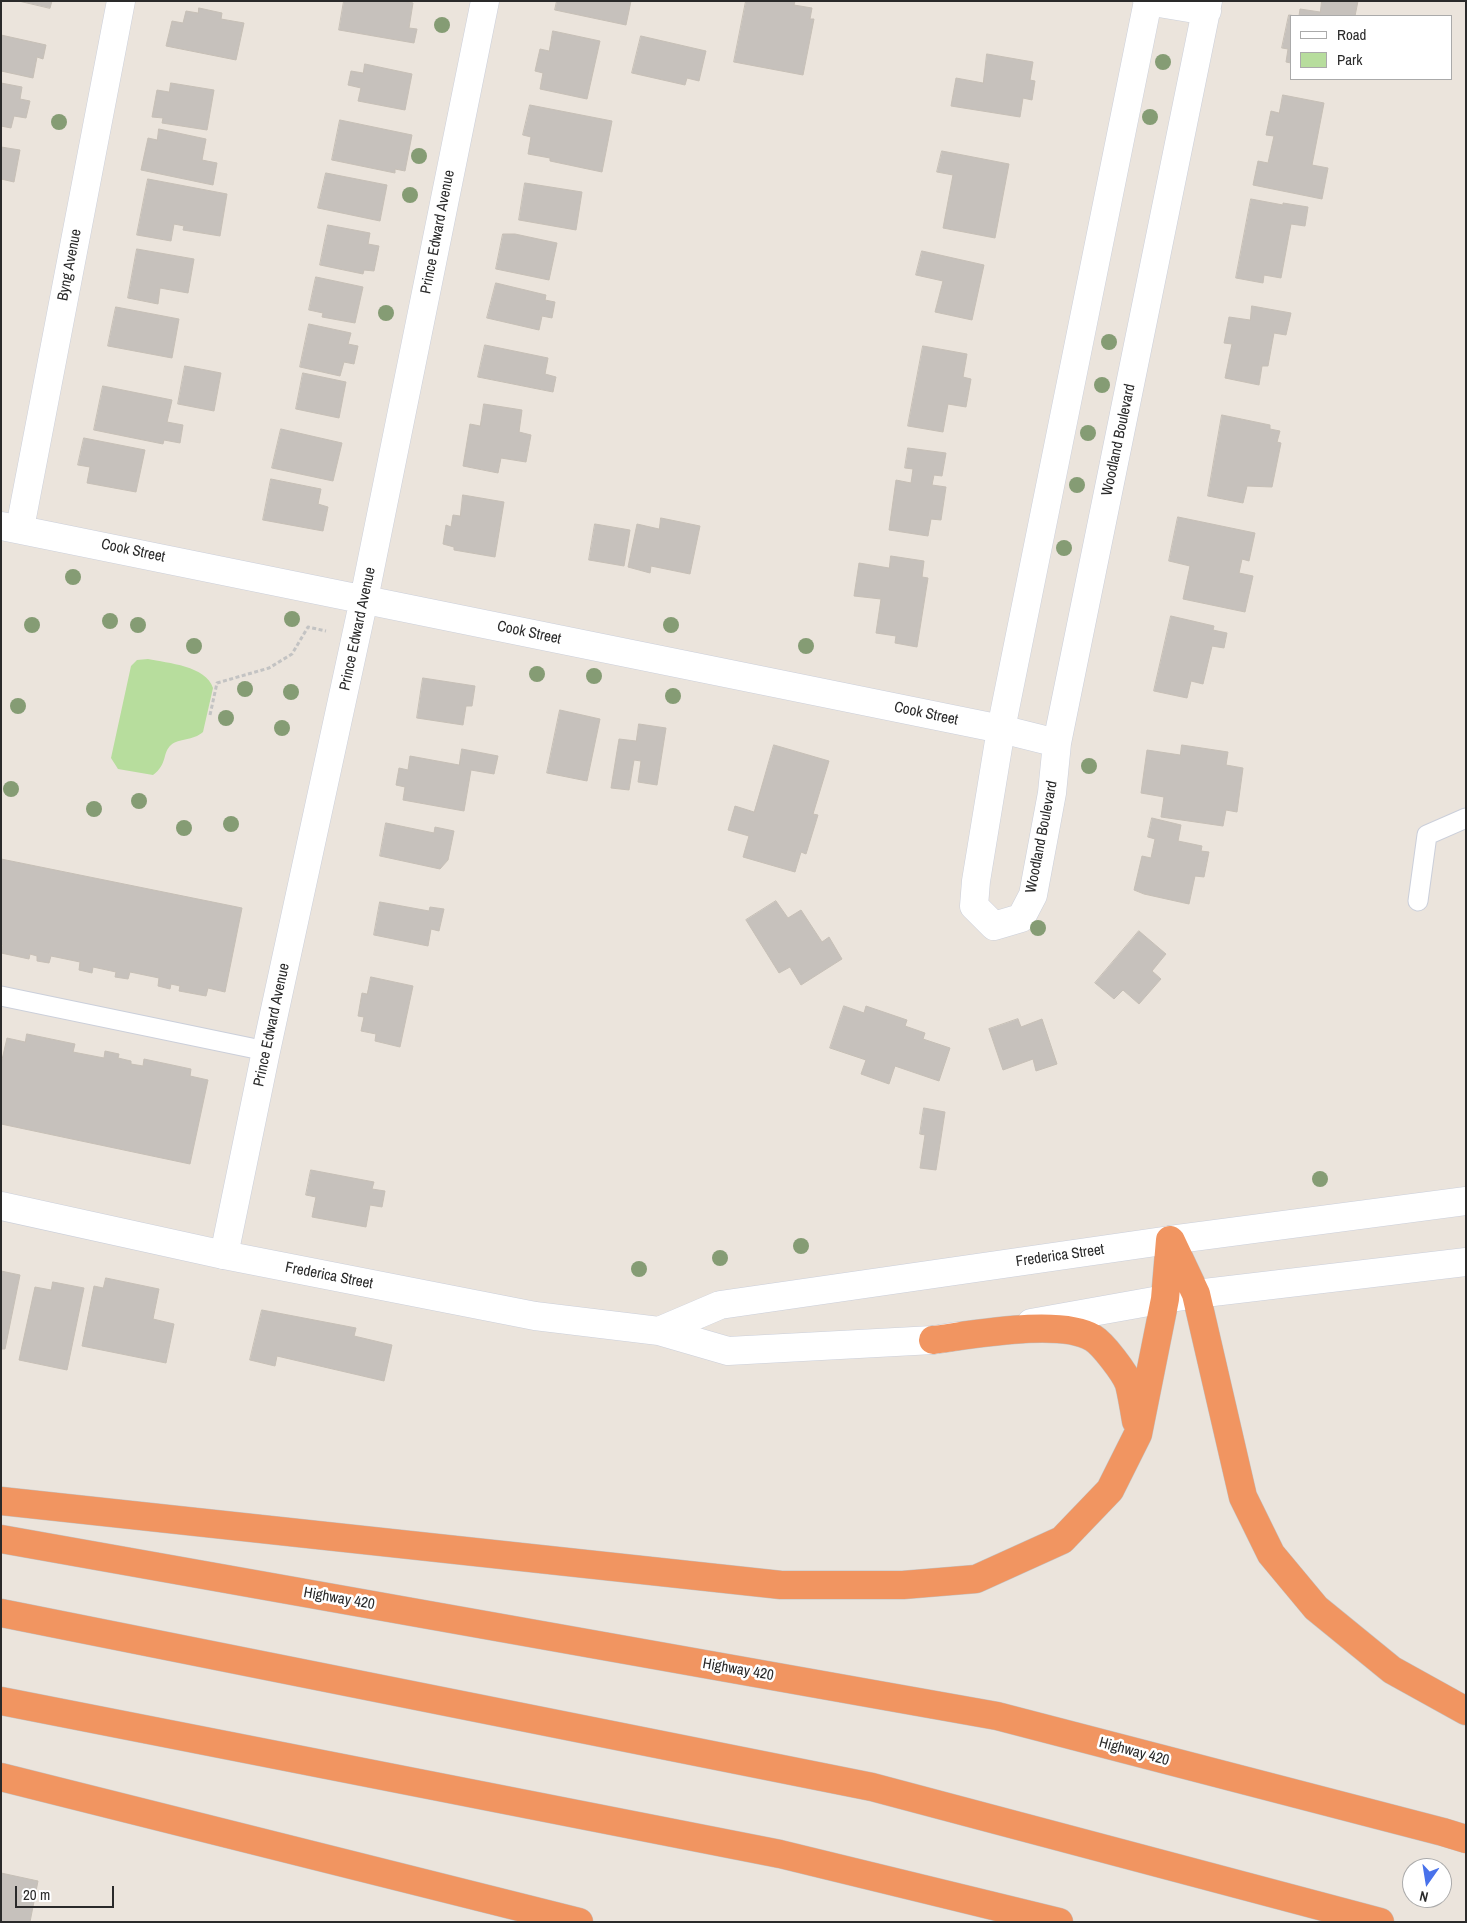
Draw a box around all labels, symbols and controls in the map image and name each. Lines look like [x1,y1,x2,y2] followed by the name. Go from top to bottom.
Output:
[1290,15,1452,80] legend
[1337,24,1366,45] text: Road
[1337,49,1362,70] text: Park
[417,169,459,295] street label: Prince Edward Avenue
[54,227,86,303] street label: Byng Avenue
[1098,382,1140,498] street label: Woodland Boulevard
[99,535,167,567] street label: Cook Street
[336,566,380,692] street label: Prince Edward Avenue
[495,617,563,649] street label: Cook Street
[892,698,960,730] street label: Cook Street
[1022,779,1062,895] street label: Woodland Boulevard
[250,962,294,1088] street label: Prince Edward Avenue
[1015,1241,1105,1271] street label: Frederica Street
[284,1259,374,1293] street label: Frederica Street
[302,1584,376,1614] street label: Highway 420
[701,1655,775,1685] street label: Highway 420
[1097,1734,1171,1770] street label: Highway 420
[1402,1858,1452,1908] north arrow
[18,1876,116,1908] scale bar
[23,1884,50,1905] text: 20 m
[1418,1887,1430,1906] text: N

